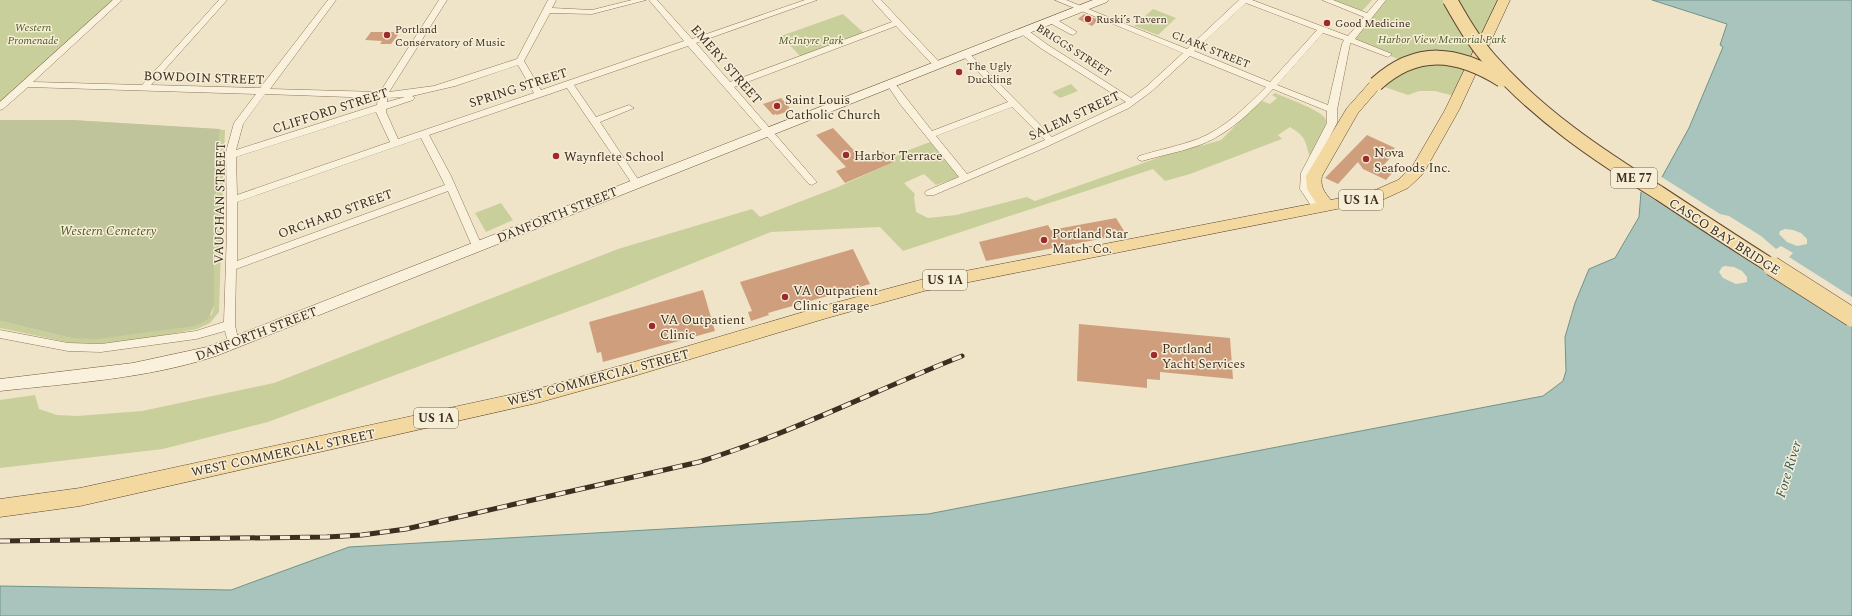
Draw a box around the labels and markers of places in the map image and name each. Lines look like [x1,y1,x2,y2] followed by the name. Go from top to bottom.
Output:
[1096,11,1167,28] place label: Ruski’s Tavern
[1083,14,1093,24] marker: Ruski’s Tavern
[1335,15,1410,32] place label: Good Medicine
[1322,18,1332,28] marker: Good Medicine
[395,21,505,51] place label: Portland Conservatory of Music
[382,30,392,40] marker: Portland Conservatory of Music
[967,58,1013,88] place label: The Ugly Duckling
[954,67,964,77] marker: The Ugly Duckling
[785,90,881,125] place label: Saint Louis Catholic Church
[772,101,782,111] marker: Saint Louis Catholic Church
[1374,143,1450,178] place label: Nova Seafoods Inc.
[854,146,943,166] place label: Harbor Terrace
[564,147,664,167] place label: Waynflete School
[841,150,851,160] marker: Harbor Terrace
[551,151,561,161] marker: Waynflete School
[1361,154,1371,164] marker: Nova Seafoods Inc.
[1052,224,1128,259] place label: Portland Star Match Co.
[1039,235,1049,245] marker: Portland Star Match Co.
[793,281,878,316] place label: VA Outpatient Clinic garage
[780,292,790,302] marker: VA Outpatient Clinic garage
[660,310,745,345] place label: VA Outpatient Clinic
[647,321,657,331] marker: VA Outpatient Clinic
[1162,339,1246,374] place label: Portland Yacht Services
[1149,350,1159,360] marker: Portland Yacht Services

